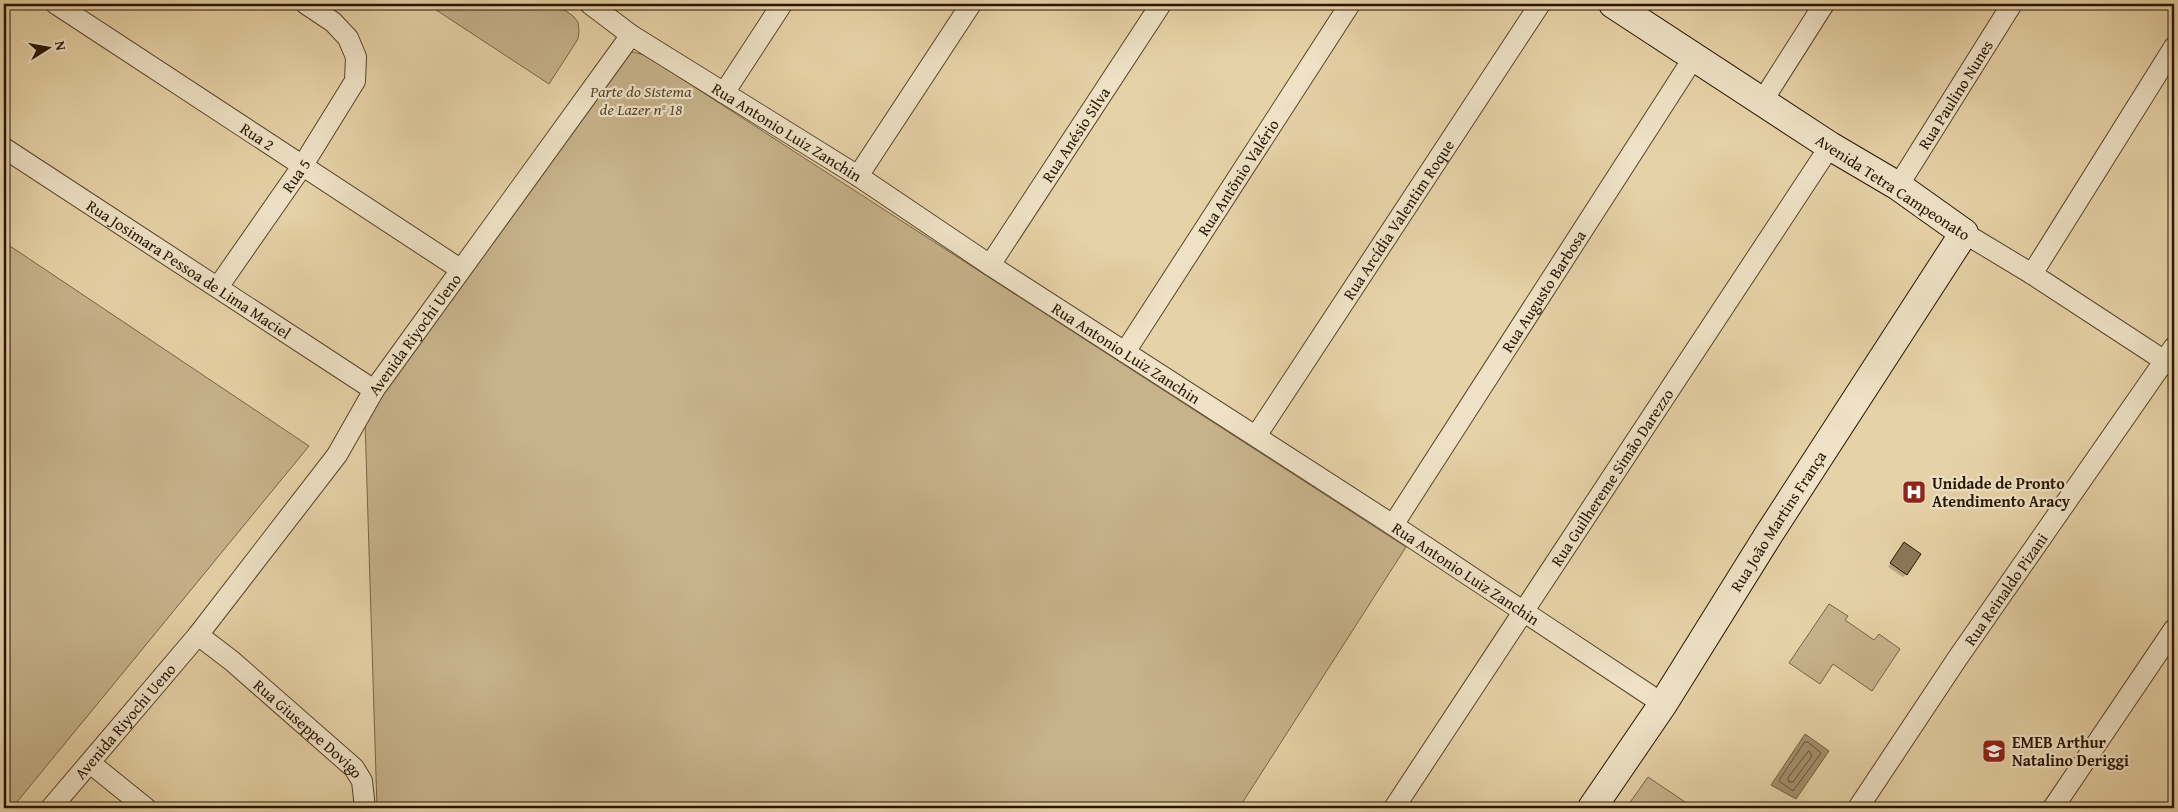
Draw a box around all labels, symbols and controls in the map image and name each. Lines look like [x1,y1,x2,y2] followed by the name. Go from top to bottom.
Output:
[22,22,72,72] north arrow
[1912,35,1999,154] street label: Rua Paulino Nunes
[50,39,72,53] text: N
[707,76,867,188] street label: Rua Antonio Luiz Zanchin
[589,79,692,121] park label: Parte do Sistema de Lazer nº 18
[1035,82,1116,187] street label: Rua Anésio Silva
[1191,114,1285,241] street label: Rua Antõnio Valério
[236,116,279,156] street label: Rua 2
[1811,128,1975,246] street label: Avenida Tetra Campeonato
[1337,135,1460,305] street label: Rua Arcídia Valentim Roque
[275,154,316,197] street label: Rua 5
[82,193,296,345] street label: Rua Josimara Pessoa de Lima Maciel
[1495,225,1592,357] street label: Rua Augusto Barbosa
[362,268,467,400] street label: Avenida Riyochi Ueno
[1047,296,1205,410] street label: Rua Antonio Luiz Zanchin
[1544,384,1679,571] street label: Rua Guilhereme Simão Darezzo
[1724,445,1832,596] street label: Rua João Martins França
[1932,471,2071,513] place label: Unidade de Pronto Atendimento Aracy
[1901,479,1927,505] hospital icon: Unidade de Pronto Atendimento Aracy
[1387,516,1545,631] street label: Rua Antonio Luiz Zanchin
[1958,527,2054,650] street label: Rua Reinaldo Pizani
[68,658,181,784] street label: Avenida Riyochi Ueno
[248,673,369,783] street label: Rua Giuseppe Dovigo
[2012,730,2129,772] place label: EMEB Arthur Natalino Deriggi
[1981,738,2007,764] school or university icon: EMEB Arthur Natalino Deriggi

